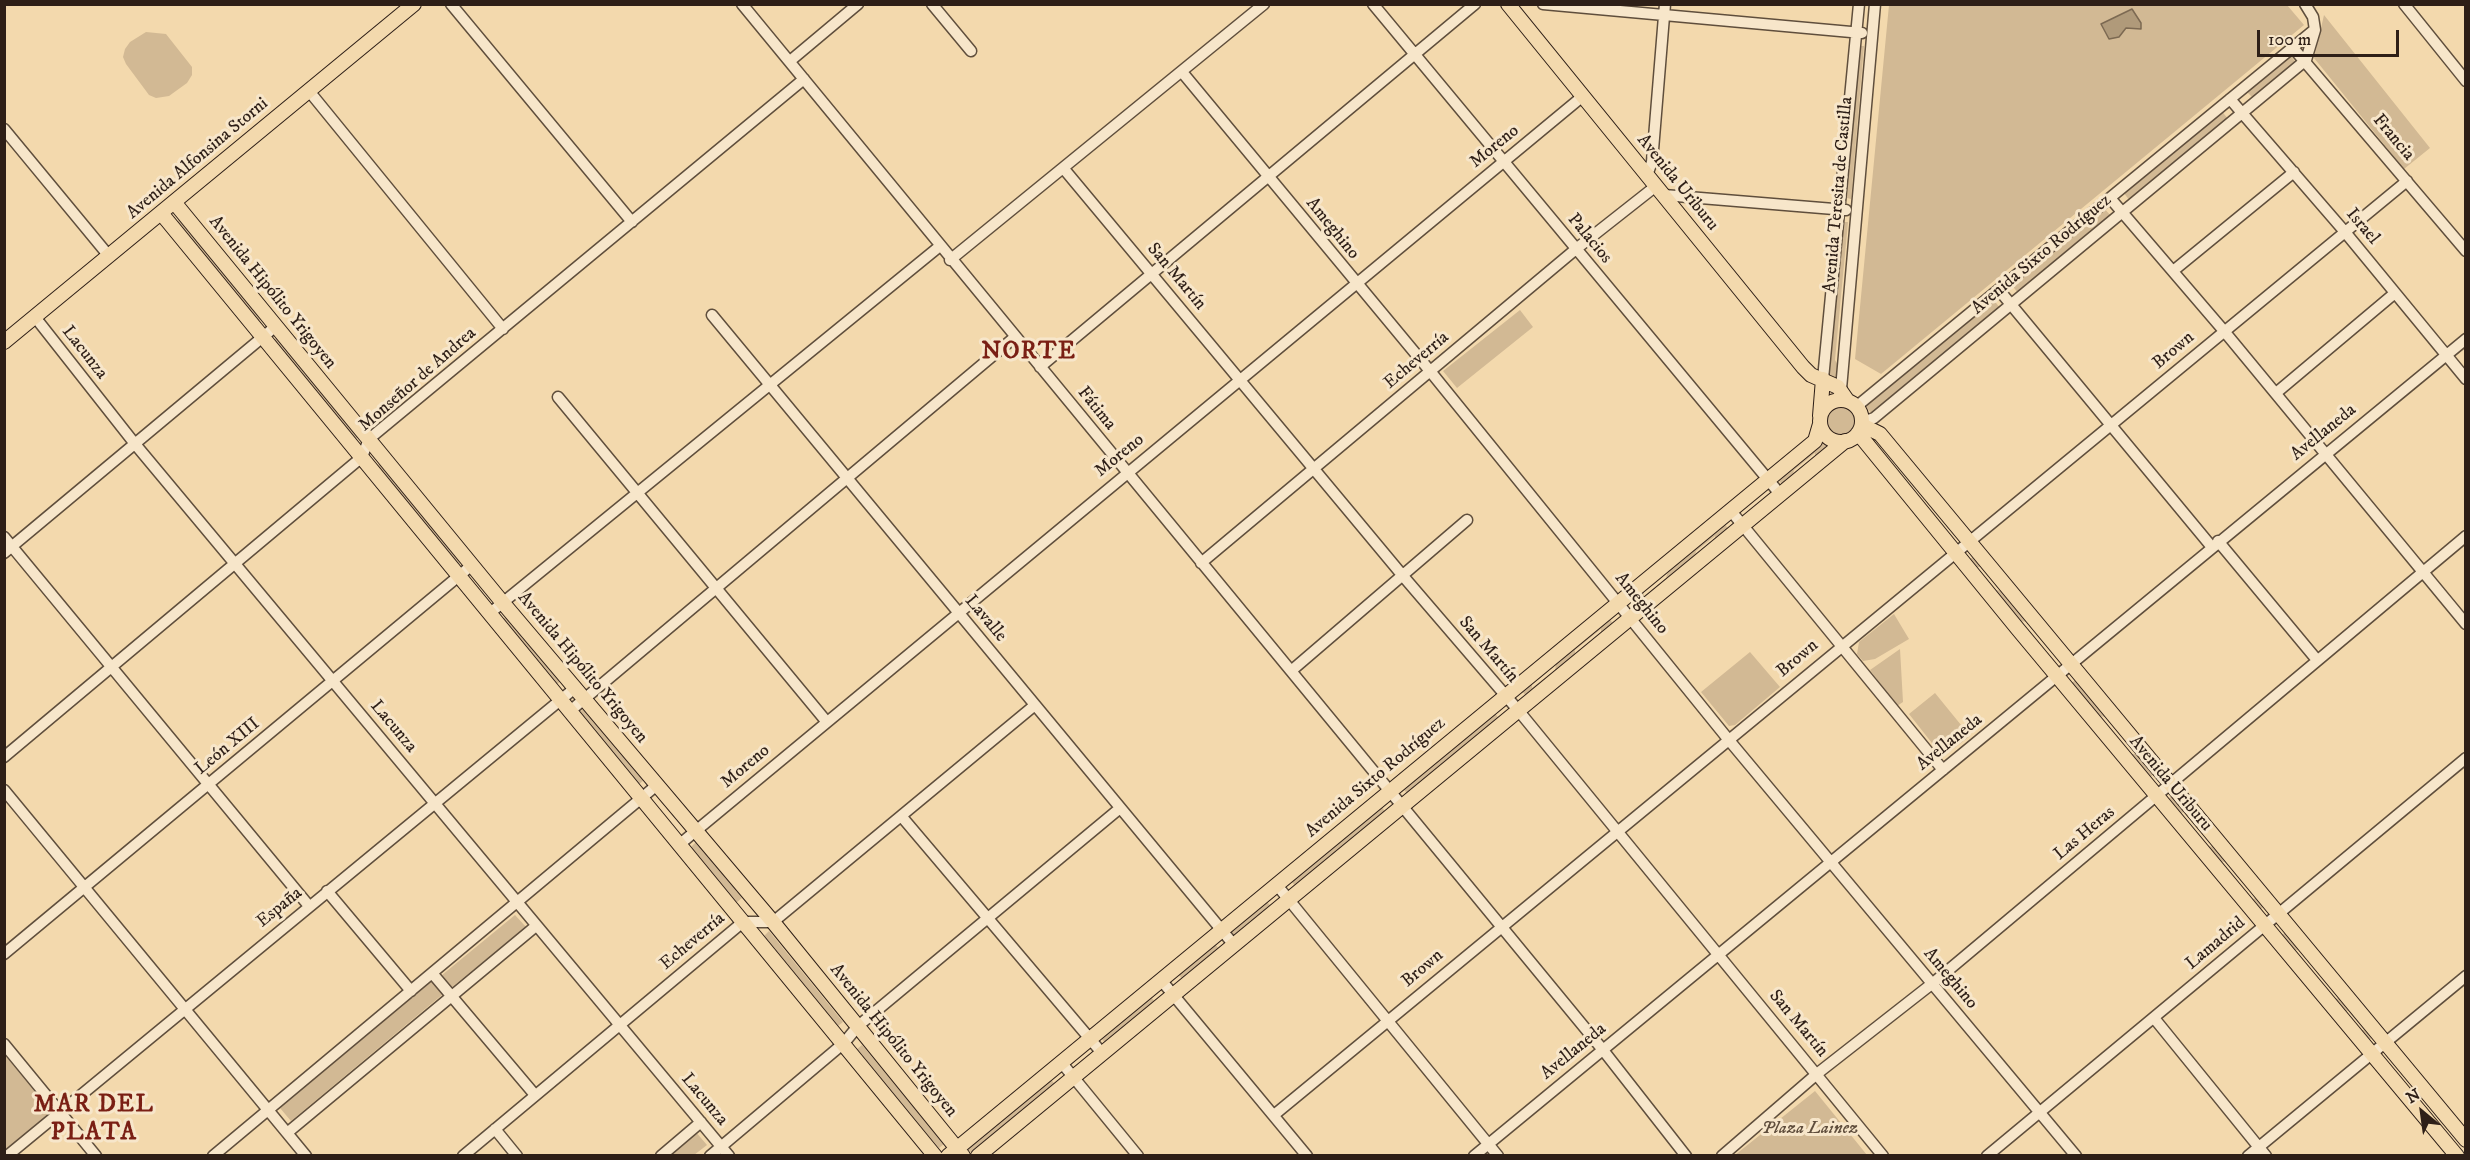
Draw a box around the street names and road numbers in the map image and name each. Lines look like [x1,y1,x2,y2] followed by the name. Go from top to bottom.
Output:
[123,94,273,224] street label: Avenida Alfonsina Storni
[1820,96,1858,294] street label: Avenida Teresita de Castilla
[2367,110,2419,166] street label: Francia
[1466,121,1524,173] street label: Moreno
[1631,130,1723,236] street label: Avenida Uriburu
[1968,190,2116,320] street label: Avenida Sixto Rodríguez
[1301,194,1363,264] street label: Ameghino
[2341,204,2383,250] street label: Israel
[1562,210,1616,268] street label: Palacios
[203,212,341,374] street label: Avenida Hipólito Yrigoyen
[1142,239,1210,315] street label: San Martín
[56,322,112,384] street label: Lacunza
[355,323,481,437] street label: Monseñor de Andrea
[2149,327,2199,375] street label: Brown
[1380,328,1454,394] street label: Echeverría
[1072,383,1120,435] street label: Fátima
[2287,400,2361,466] street label: Avellaneda
[1091,430,1149,482] street label: Moreno
[1610,569,1672,639] street label: Ameghino
[512,588,652,748] street label: Avenida Hipólito Yrigoyen
[959,591,1011,647] street label: Lavalle
[1453,612,1523,688] street label: San Martín
[1773,635,1823,683] street label: Brown
[365,696,421,758] street label: Lacunza
[1913,710,1987,776] street label: Avellaneda
[1302,713,1450,843] street label: Avenida Sixto Rodríguez
[191,714,265,780] street label: León XIII
[2124,732,2216,836] street label: Avenida Uriburu
[717,740,775,794] street label: Moreno
[2050,802,2120,866] street label: Las Heras
[253,883,307,933] street label: España
[656,909,730,975] street label: Echeverría
[2182,913,2250,975] street label: Lamadrid
[1918,944,1982,1014] street label: Ameghino
[1398,945,1448,993] street label: Brown
[824,960,962,1122] street label: Avenida Hipólito Yrigoyen
[1764,986,1832,1062] street label: San Martín
[1537,1019,1611,1085] street label: Avellaneda
[676,1069,732,1131] street label: Lacunza

